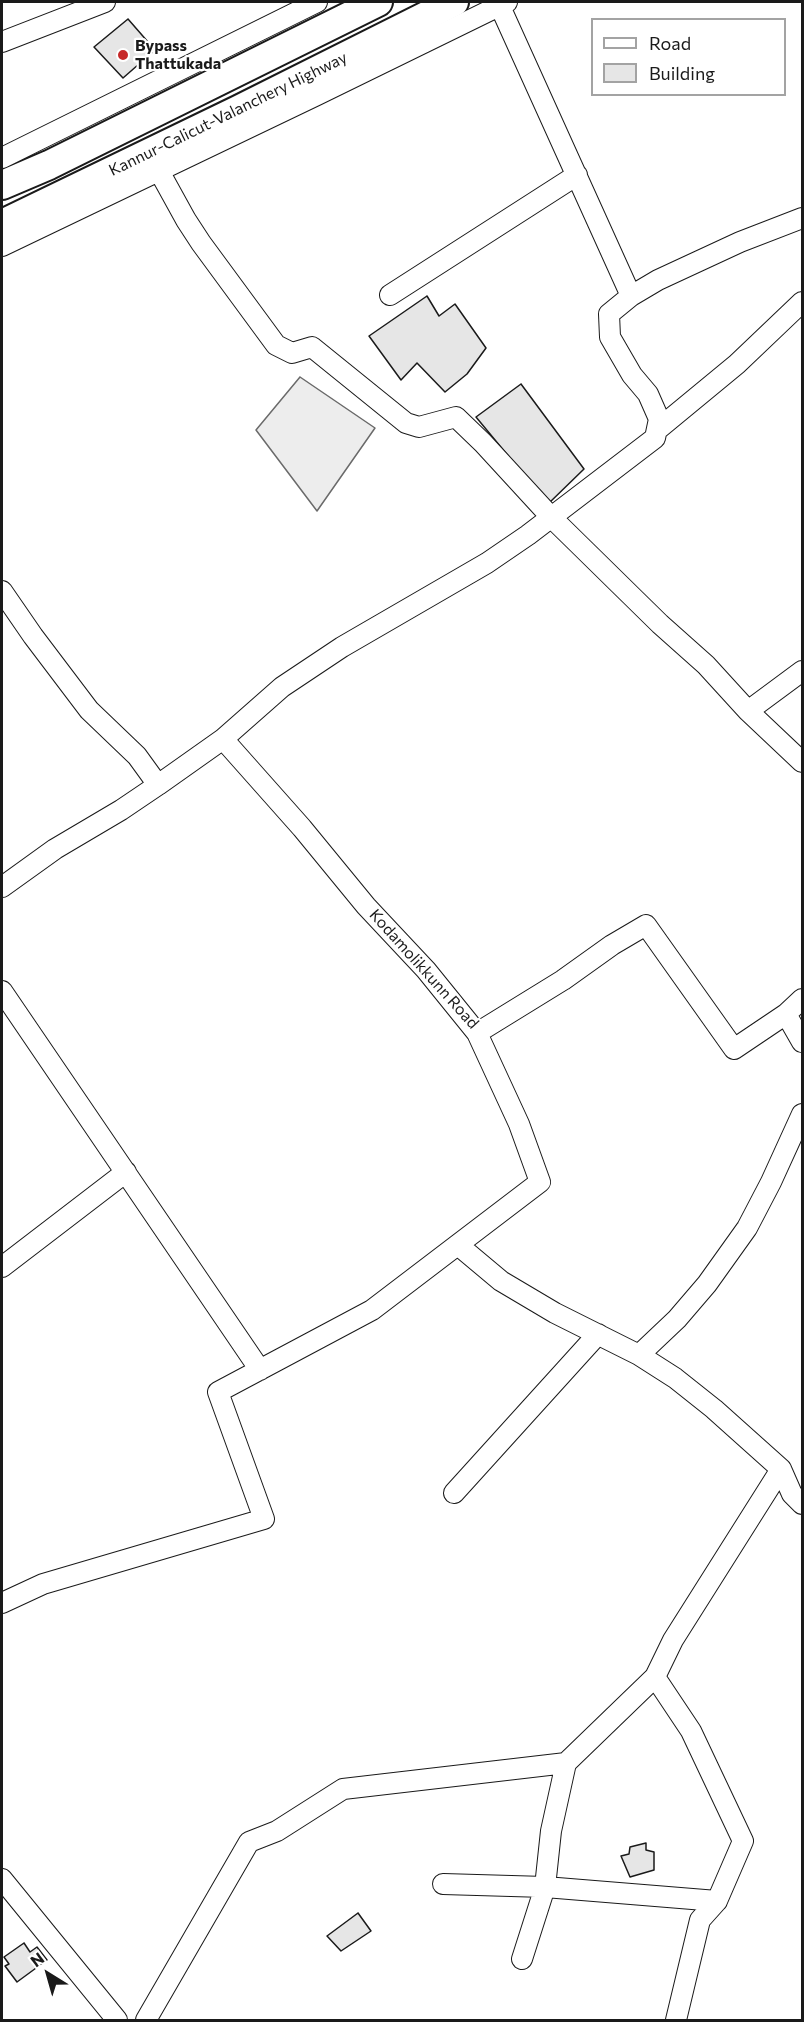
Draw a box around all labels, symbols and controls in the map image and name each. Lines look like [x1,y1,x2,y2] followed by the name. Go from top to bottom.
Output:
[591,18,786,96] legend
[649,32,691,54] text: Road
[135,36,221,74] place label: Bypass Thattukada
[106,48,350,180] street label: Kannur-Calicut-Valanchery Highway
[116,48,130,62] marker: Bypass Thattukada
[649,62,715,84] text: Building
[365,905,483,1033] street label: Kodamolikkunn Road
[18,1944,78,2004] north arrow
[26,1948,47,1970] text: N

